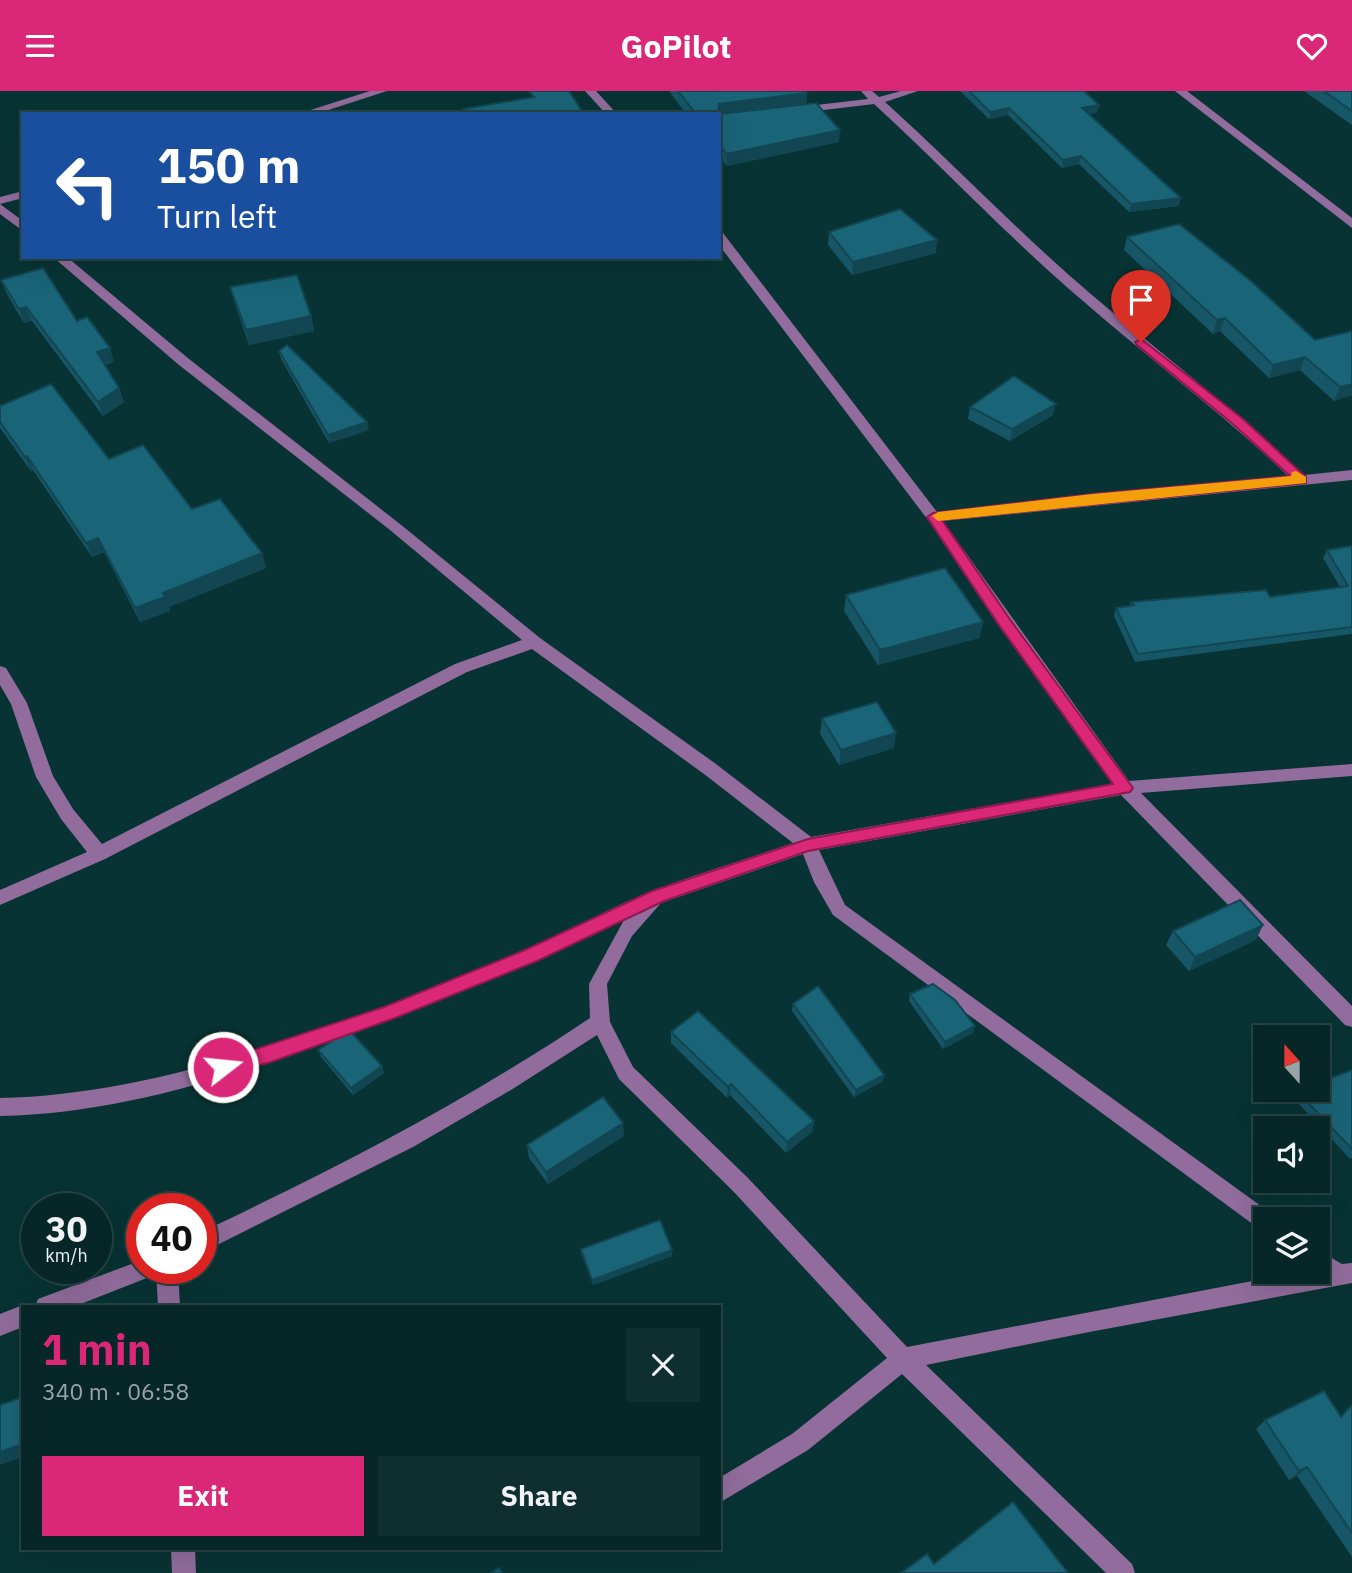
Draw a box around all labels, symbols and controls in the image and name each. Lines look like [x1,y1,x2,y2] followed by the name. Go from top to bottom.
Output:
[620,25,732,67] text: GoPilot
[21,27,59,65] icon: menu
[1293,27,1331,65] icon: heart
[157,133,301,196] text: 150 m
[42,140,133,231] icon: left
[157,195,277,237] text: Turn left
[1111,270,1171,342] pin
[1122,281,1160,319] icon: arrive
[1253,1025,1330,1103] north arrow
[1253,1025,1330,1284] map controls
[186,1030,260,1104] position arrow
[1253,1116,1330,1193] button: sound
[126,1193,217,1284] speed limit sign: 40
[45,1206,88,1252] text: 30
[1253,1207,1330,1284] button: layers
[45,1244,88,1267] text: km/h
[42,1322,152,1377] text: 1 min
[626,1328,700,1402] button: close
[42,1376,189,1406] text: 340 m · 06:58
[42,1456,364,1536] button: Exit
[378,1456,700,1536] button: Share

